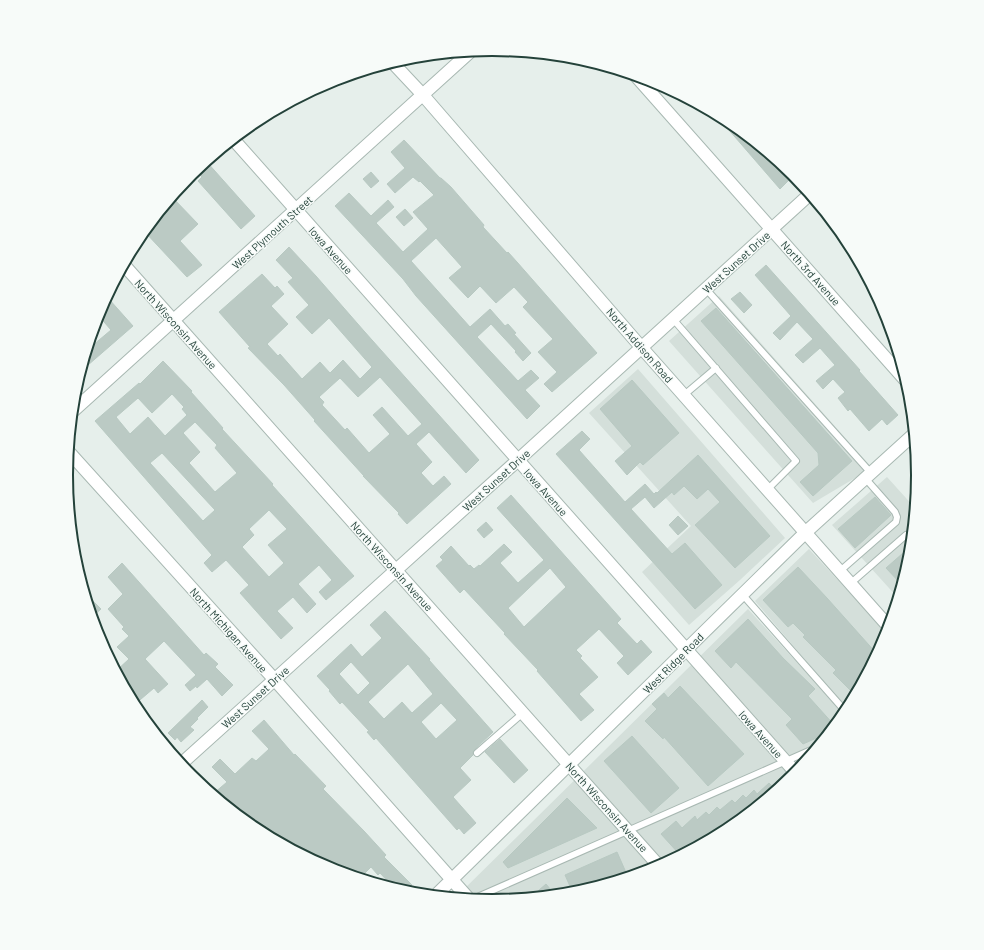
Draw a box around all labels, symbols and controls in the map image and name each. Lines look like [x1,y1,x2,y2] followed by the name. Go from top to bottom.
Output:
[229,193,315,271] street label: West Plymouth Street
[306,224,356,276] street label: Iowa Avenue
[700,228,773,296] street label: West Sunset Drive
[779,238,844,308] street label: North 3rd Avenue
[132,276,220,372] street label: North Wisconsin Avenue
[604,305,676,385] street label: North Addison Road
[460,446,533,514] street label: West Sunset Drive
[521,466,571,518] street label: Iowa Avenue
[348,518,436,614] street label: North Wisconsin Avenue
[188,585,271,675] street label: North Michigan Avenue
[640,630,706,696] street label: West Ridge Road
[219,663,292,731] street label: West Sunset Drive
[736,708,786,760] street label: Iowa Avenue
[563,759,651,855] street label: North Wisconsin Avenue

